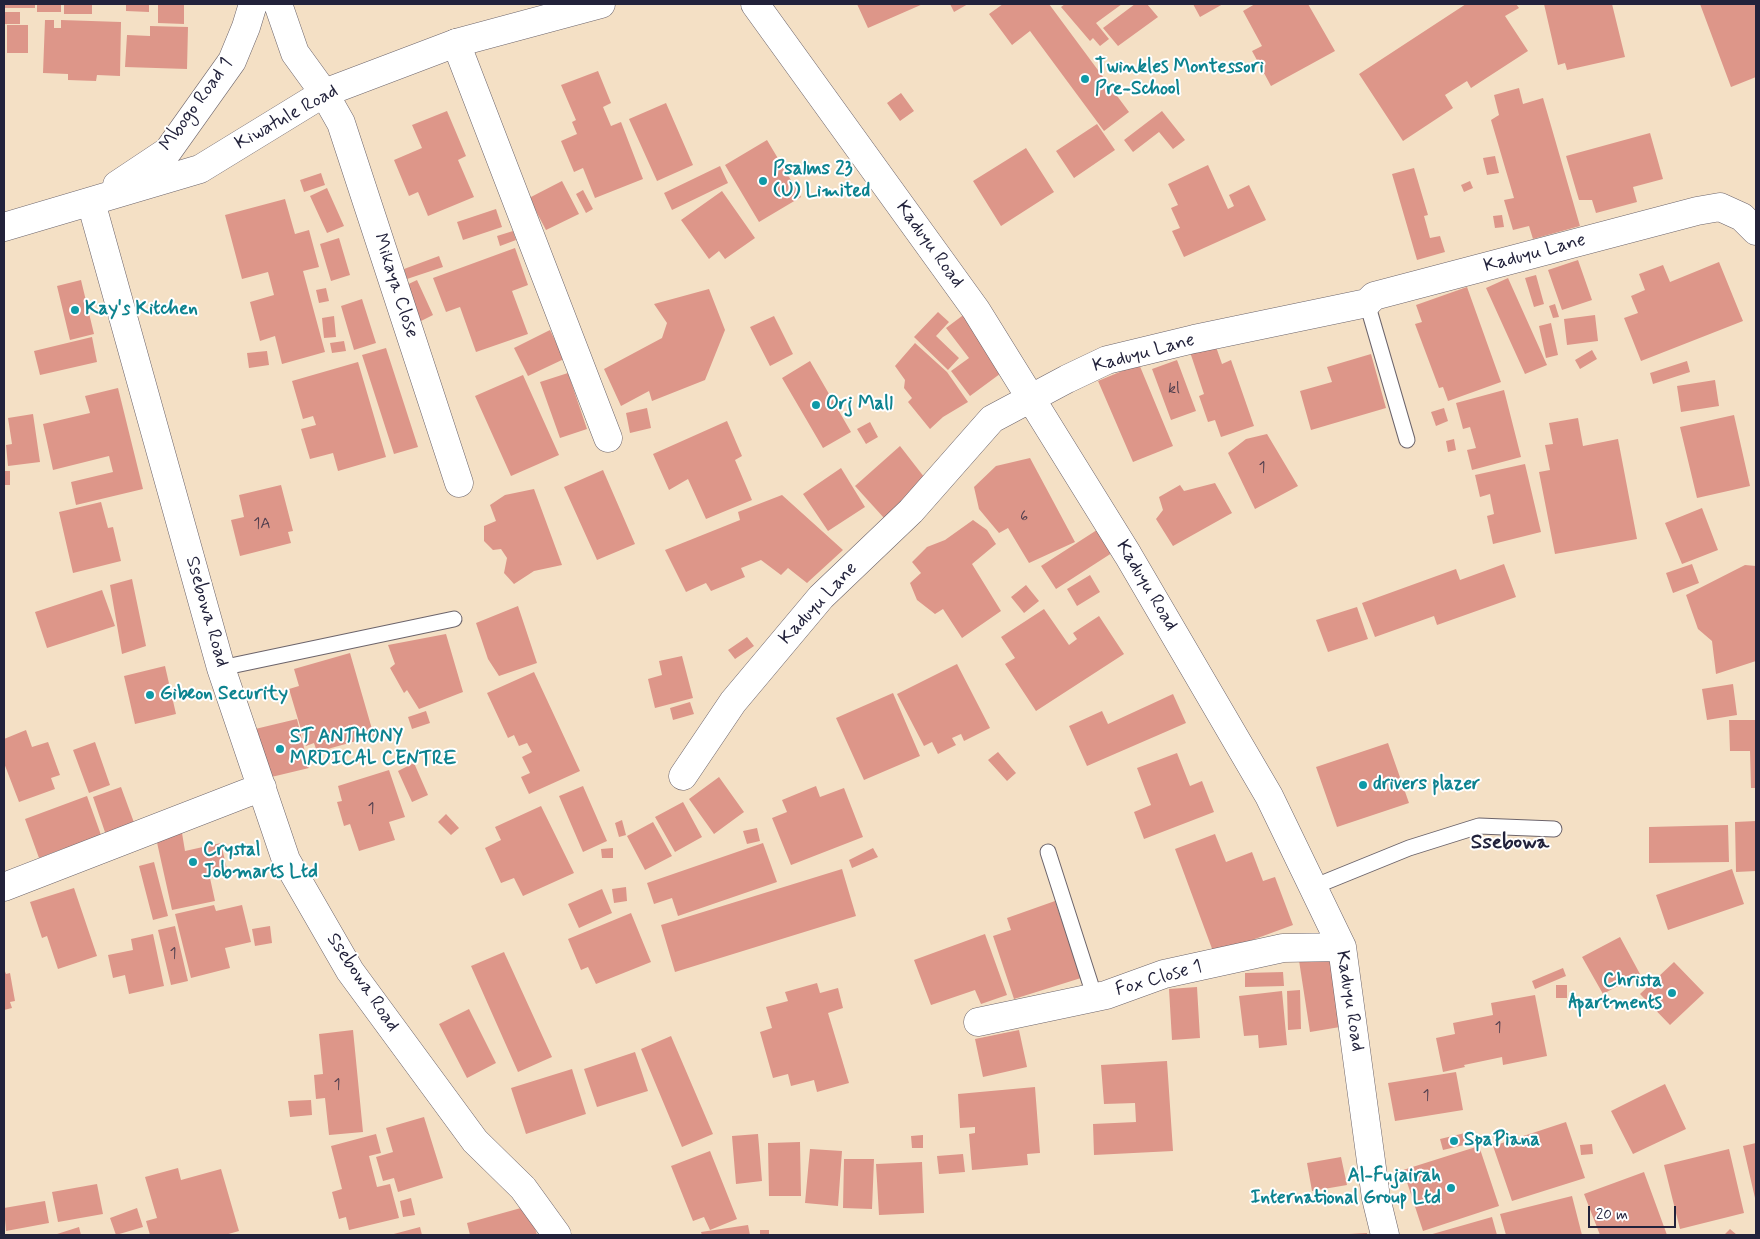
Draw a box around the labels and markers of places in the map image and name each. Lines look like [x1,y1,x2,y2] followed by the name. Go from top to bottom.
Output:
[1095,57,1264,101] place label: Twinkles Montessori Pre-School
[1079,73,1091,85] marker: Twinkles Montessori Pre-School
[773,159,870,203] place label: Psalms 23 (U) Limited
[757,175,769,187] marker: Psalms 23 (U) Limited
[85,299,198,321] place label: Kay's Kitchen
[69,304,81,316] marker: Kay's Kitchen
[826,394,893,416] place label: Orj Mall
[810,399,822,411] marker: Orj Mall
[160,684,288,706] place label: Gibeon Security
[144,689,156,701] marker: Gibeon Security
[290,727,457,771] place label: ST ANTHONY MRDICAL CENTRE
[274,743,286,755] marker: ST ANTHONY MRDICAL CENTRE
[1373,774,1480,796] place label: drivers plazer
[1357,779,1369,791] marker: drivers plazer
[203,840,318,884] place label: Crystal Jobmarts Ltd
[187,856,199,868] marker: Crystal Jobmarts Ltd
[1569,971,1662,1015] place label: Christa Apartments
[1666,987,1678,999] marker: Christa Apartments
[1464,1130,1540,1152] place label: SpaPiana
[1448,1135,1460,1147] marker: SpaPiana
[1250,1166,1441,1210] place label: Al-Fujairah International Group Ltd
[1445,1182,1457,1194] marker: Al-Fujairah International Group Ltd

